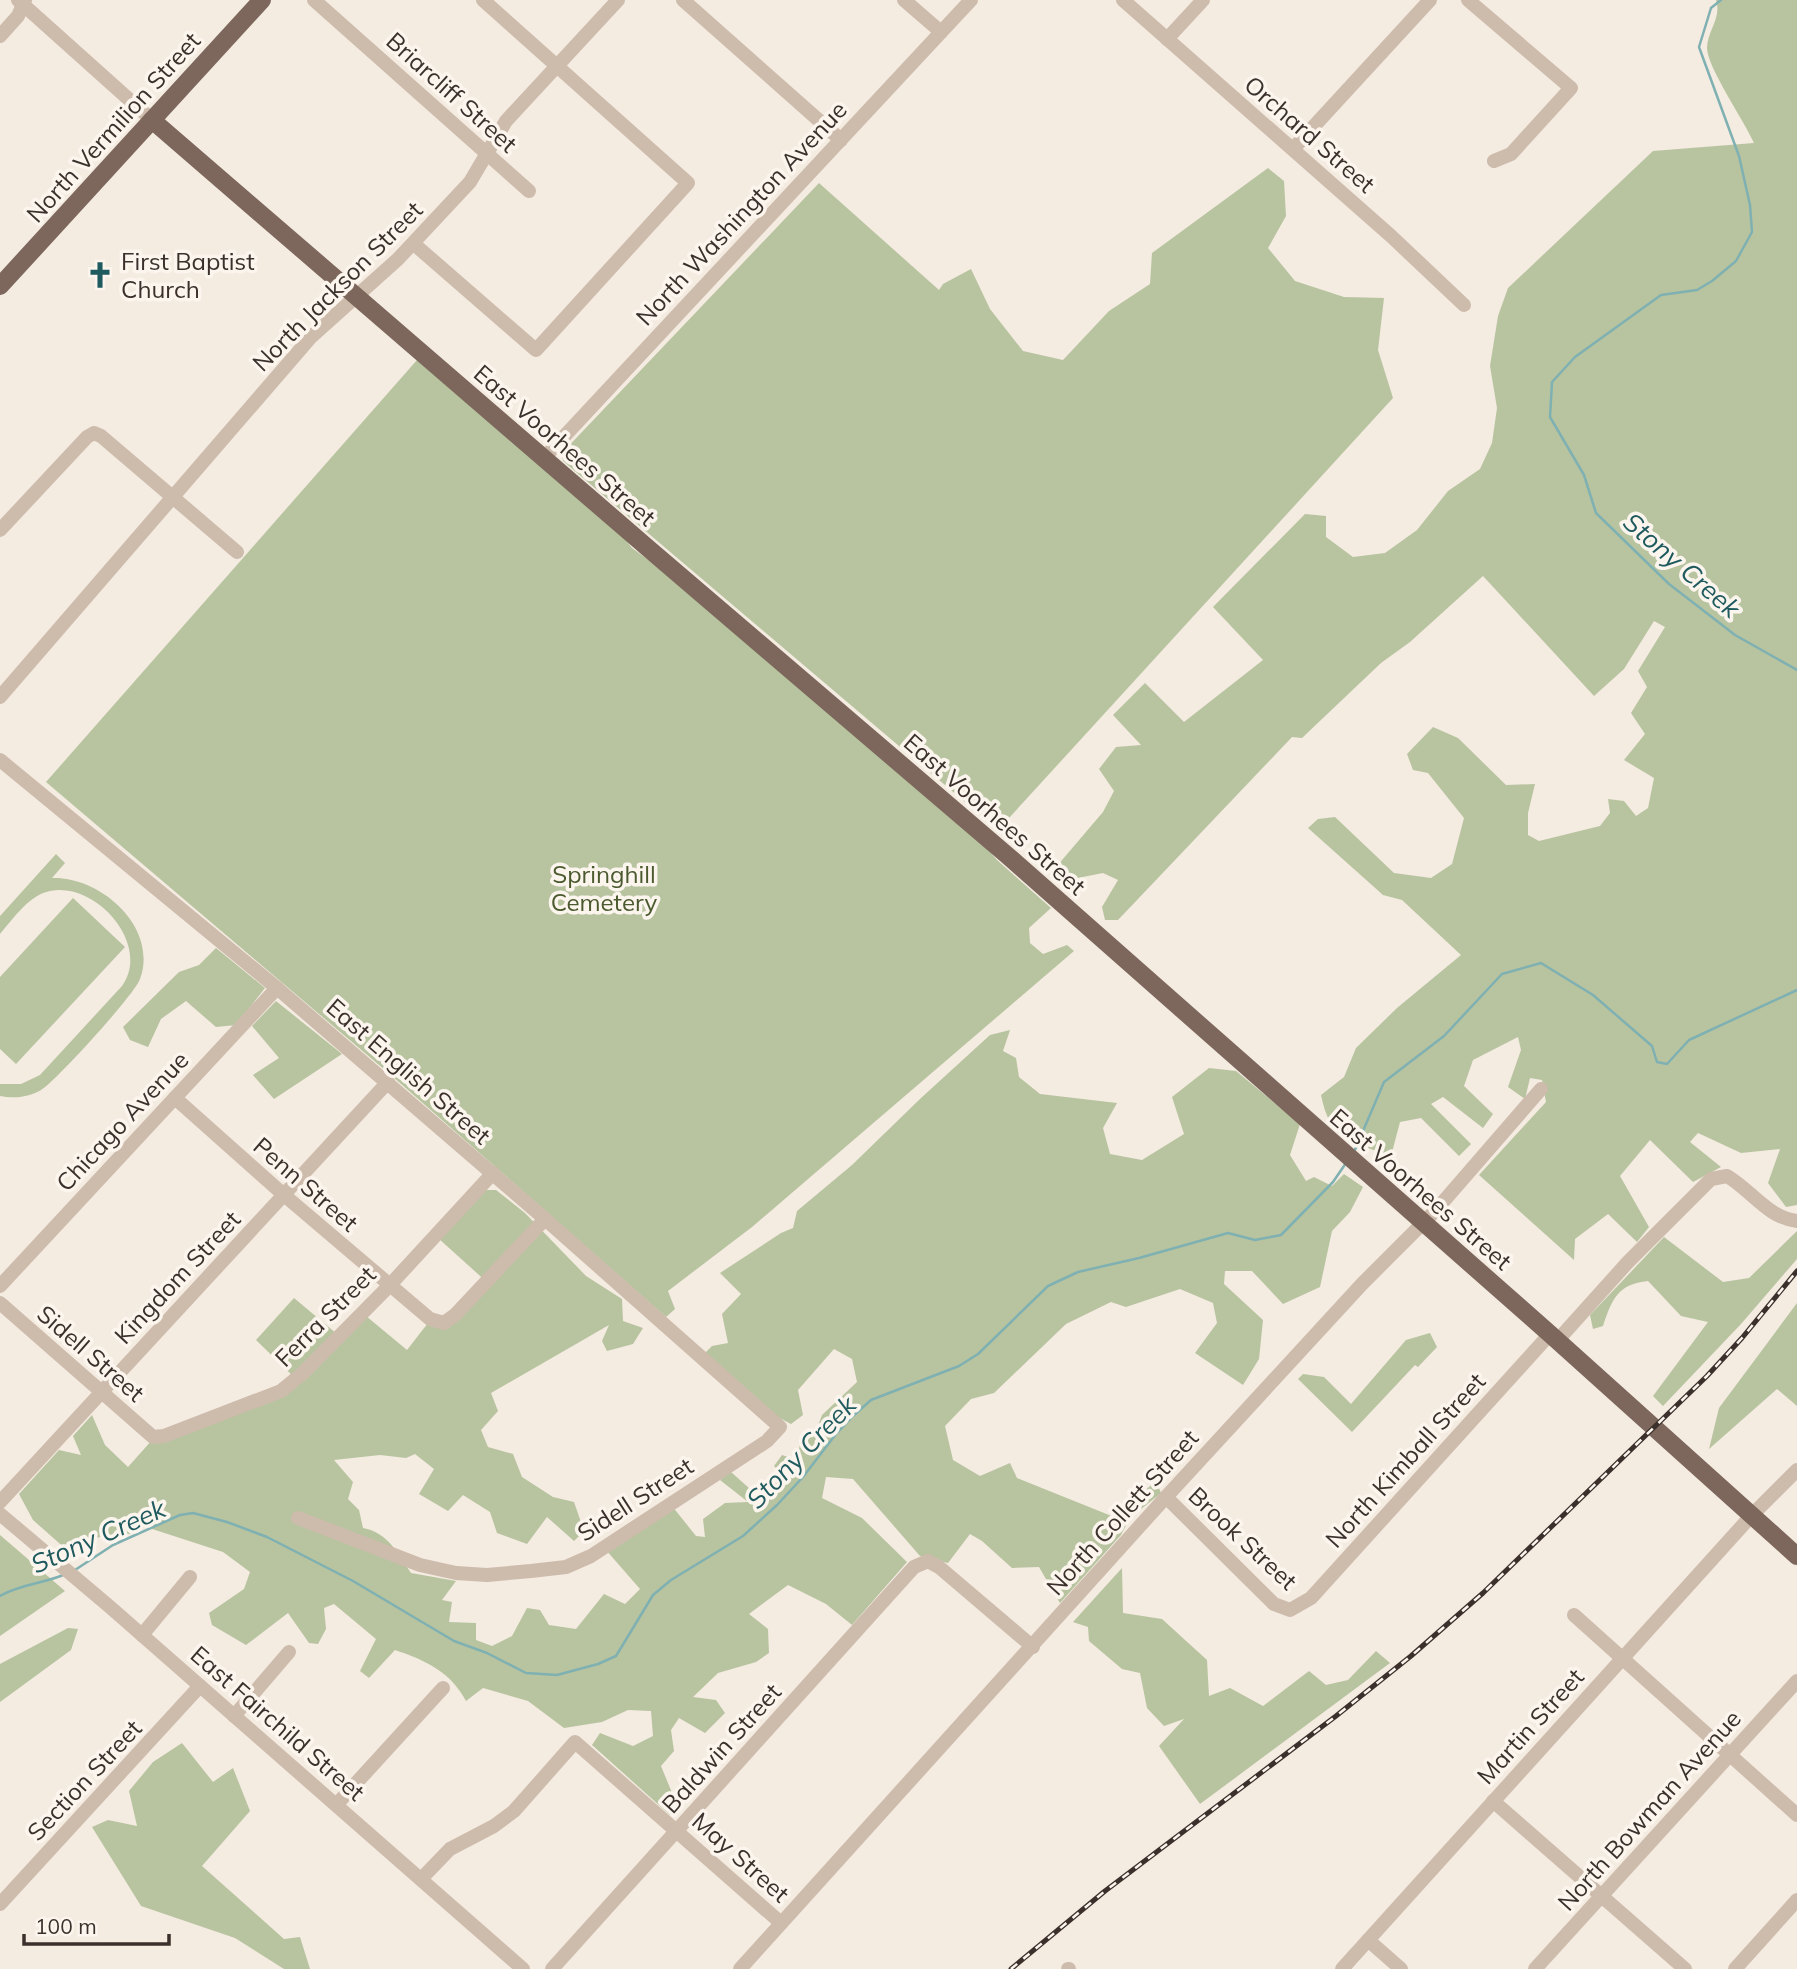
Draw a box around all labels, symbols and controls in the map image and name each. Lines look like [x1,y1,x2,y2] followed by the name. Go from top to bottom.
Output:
[380,25,524,159] street label: Briarcliff Street
[20,26,206,228] street label: North Vermilion Street
[1239,69,1381,199] street label: Orchard Street
[629,95,853,331] street label: North Washington Avenue
[246,195,428,377] street label: North Jackson Street
[121,246,255,304] place label: First Baptist Church
[85,260,115,290] church icon: First Baptist Church
[468,358,662,532] street label: East Voorhees Street
[1617,505,1748,625] water label: Stony Creek
[898,727,1092,901] street label: East Voorhees Street
[551,859,657,917] park label: Springhill Cemetery
[321,992,497,1150] street label: East English Street
[50,1045,194,1197] street label: Chicago Avenue
[1324,1102,1518,1276] street label: East Voorhees Street
[248,1130,364,1238] street label: Penn Street
[108,1204,246,1350] street label: Kingdom Street
[268,1259,382,1373] street label: Ferra Street
[31,1298,151,1408] street label: Sidell Street
[1319,1367,1491,1553] street label: North Kimball Street
[739,1388,863,1515] water label: Stony Creek
[1040,1423,1204,1601] street label: North Collett Street
[571,1450,699,1548] street label: Sidell Street
[1183,1480,1303,1596] street label: Brook Street
[25,1491,171,1580] water label: Stony Creek
[185,1639,371,1807] street label: East Fairchild Street
[1470,1662,1590,1790] street label: Martin Street
[655,1677,787,1819] street label: Baldwin Street
[1551,1703,1747,1917] street label: North Bowman Avenue
[20,1713,148,1847] street label: Section Street
[686,1806,796,1908] street label: May Street
[24,1902,170,1946] scale bar
[35,1913,97,1939] text: 100 m

